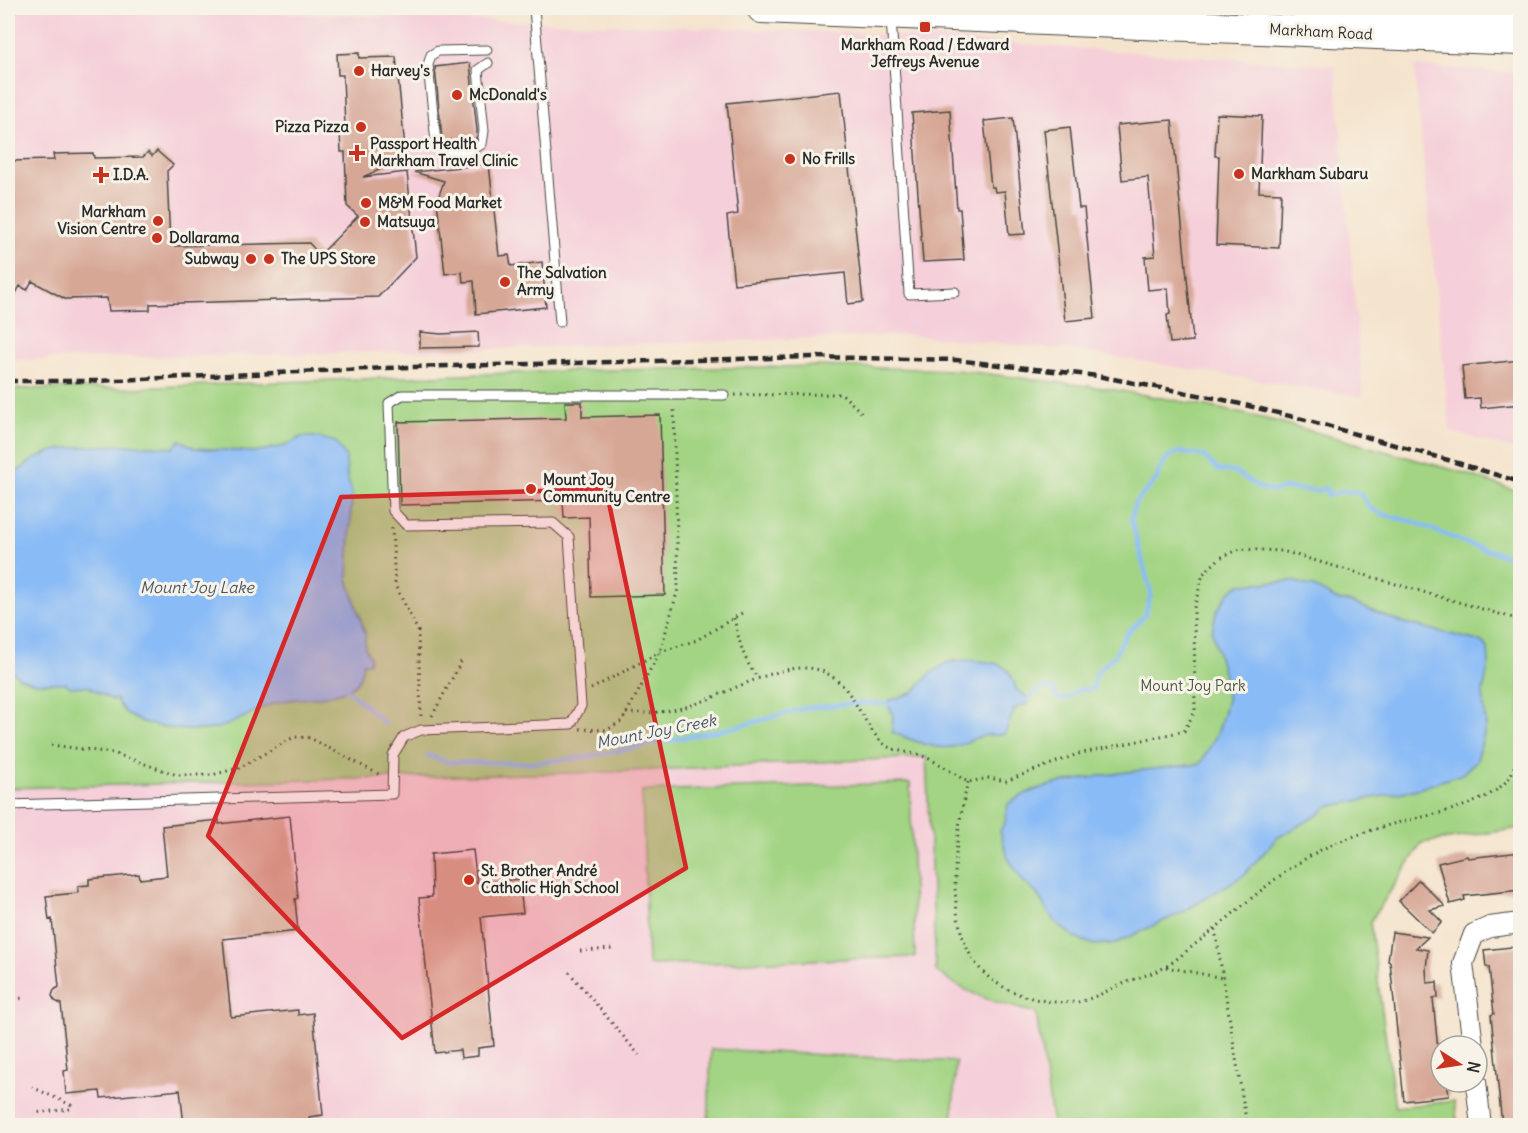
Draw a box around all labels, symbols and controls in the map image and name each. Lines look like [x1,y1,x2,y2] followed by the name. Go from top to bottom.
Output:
[1269,19,1373,44] street label: Markham Road
[918,20,932,34] marker: Markham Road / Edward Jeffreys Avenue
[841,35,1009,72] place label: Markham Road / Edward Jeffreys Avenue
[371,61,430,81] place label: Harvey's
[352,64,366,78] marker: Harvey's
[469,85,547,104] place label: McDonald's
[450,88,464,102] marker: McDonald's
[275,117,349,136] place label: Pizza Pizza
[354,120,368,134] marker: Pizza Pizza
[370,134,519,170] place label: Passport Health Markham Travel Clinic
[348,144,366,162] marker: Passport Health Markham Travel Clinic
[802,149,855,168] place label: No Frills
[783,152,797,166] marker: No Frills
[1251,164,1368,183] place label: Markham Subaru
[113,165,149,184] place label: I.D.A.
[1232,167,1246,181] marker: Markham Subaru
[94,168,108,182] marker: I.D.A.
[378,193,503,212] place label: M&M Food Market
[359,196,373,210] marker: M&M Food Market
[57,202,146,238] place label: Markham Vision Centre
[377,212,436,232] place label: Matsuya
[151,214,165,228] marker: Markham Vision Centre
[358,215,372,229] marker: Matsuya
[169,228,240,247] place label: Dollarama
[150,231,164,245] marker: Dollarama
[185,249,239,269] place label: Subway
[281,249,376,268] place label: The UPS Store
[244,252,258,266] marker: Subway
[262,252,276,266] marker: The UPS Store
[517,263,607,300] place label: The Salvation Army
[498,275,512,289] marker: The Salvation Army
[543,470,670,507] place label: Mount Joy Community Centre
[524,482,538,496] marker: Mount Joy Community Centre
[140,577,255,597] water label: Mount Joy Lake
[1140,676,1246,695] park label: Mount Joy Park
[595,709,719,752] water label: Mount Joy Creek
[481,861,619,898] place label: St. Brother André Catholic High School
[462,873,476,887] marker: St. Brother André Catholic High School
[1429,1034,1489,1094] north arrow
[1463,1060,1485,1075] text: N

